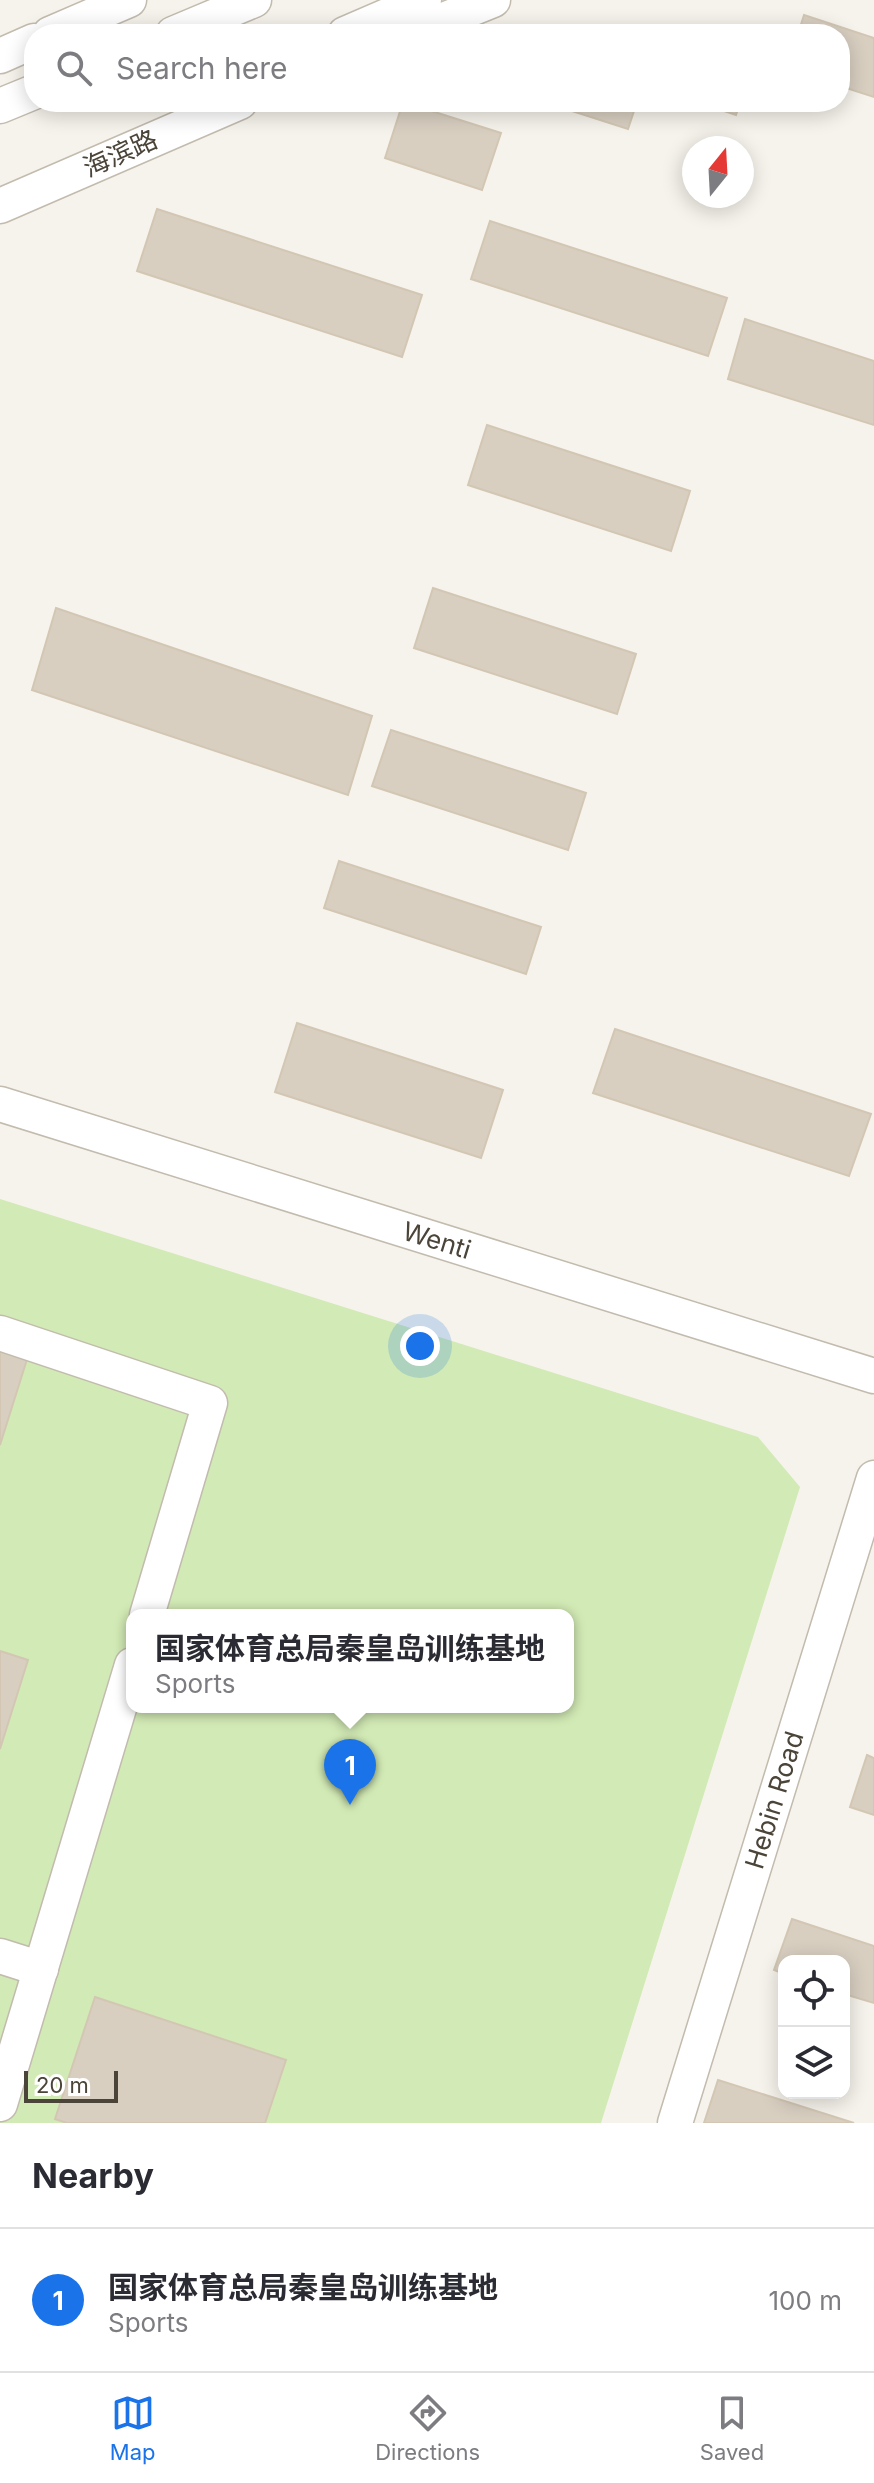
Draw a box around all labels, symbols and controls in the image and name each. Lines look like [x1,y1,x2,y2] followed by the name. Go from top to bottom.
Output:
[24,24,850,112] search box
[52,46,96,90] icon: search
[116,50,288,86] text: Search here
[78,123,162,183] street label: 海滨路
[682,136,754,208] north arrow
[399,1215,475,1265] street label: Wenti
[400,1326,440,1366] your location
[126,1609,574,1713] popup
[155,1630,545,1666] text: 国家体育总局秦皇岛训练基地
[155,1668,235,1699] text: Sports
[738,1728,810,1872] street label: Hebin Road
[324,1739,376,1805] pin: 1
[778,1955,850,2099] map controls
[778,1955,850,2027] button: locate
[778,2027,850,2099] button: layers
[24,2067,118,2103] scale bar
[36,2072,89,2098] text: 20 m
[32,2155,154,2196] text: Nearby
[108,2269,498,2305] text: 国家体育总局秦皇岛训练基地
[52,2285,64,2316] text: 1
[769,2285,842,2316] text: 100 m
[108,2307,188,2338] text: Sports
[110,2391,156,2465] tab: Map
[375,2391,480,2465] tab: Directions
[700,2391,764,2465] tab: Saved

